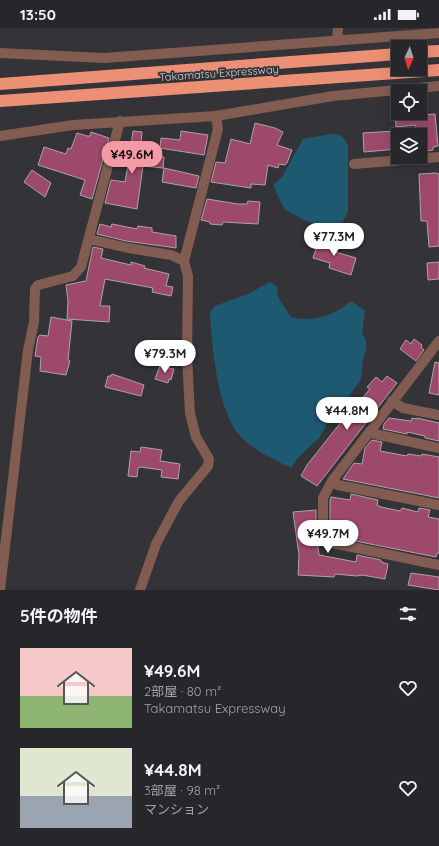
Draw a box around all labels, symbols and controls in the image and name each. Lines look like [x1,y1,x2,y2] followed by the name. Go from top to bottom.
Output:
[20,5,56,24] text: 13:50
[391,40,427,76] north arrow
[391,40,427,164] map controls
[159,62,279,84] street label: Takamatsu Expressway
[391,84,427,120] button: locate
[391,128,427,164] button: layers
[99,141,165,175] pin: ¥49.6M
[110,146,154,162] text: ¥49.6M
[301,223,367,257] pin: ¥77.3M
[313,228,355,244] text: ¥77.3M
[132,340,198,374] pin: ¥79.3M
[144,345,186,361] text: ¥79.3M
[314,397,380,431] pin: ¥44.8M
[325,402,369,418] text: ¥44.8M
[295,520,361,554] pin: ¥49.7M
[306,525,350,541] text: ¥49.7M
[397,603,419,625] icon: filters
[20,605,98,626] text: 5件の物件
[144,660,200,681] text: ¥49.6M
[52,664,100,712] icon: home
[397,677,419,699] icon: heart
[144,683,221,699] text: 2部屋 · 80 m²
[144,700,286,716] text: Takamatsu Expressway
[144,759,202,780] text: ¥44.8M
[52,764,100,812] icon: home
[397,777,419,799] icon: heart
[144,782,220,798] text: 3部屋 · 98 m²
[144,801,209,817] text: マンション

